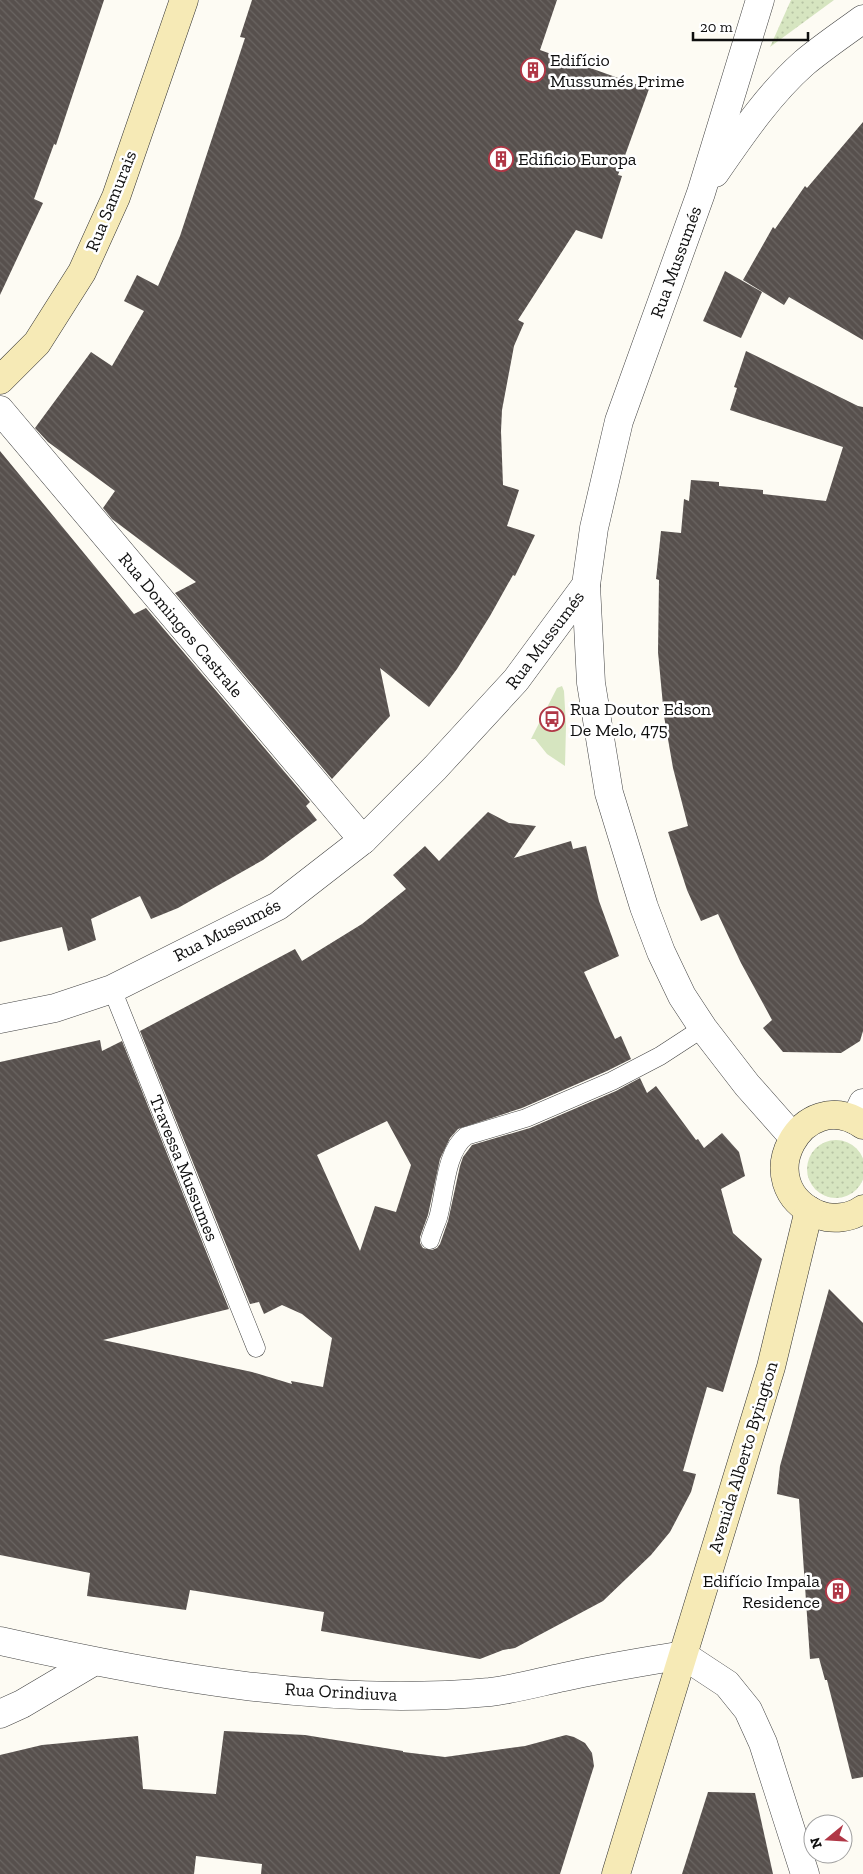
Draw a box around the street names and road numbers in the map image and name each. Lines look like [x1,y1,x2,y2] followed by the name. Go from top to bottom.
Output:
[81,147,141,255] street label: Rua Samurais
[646,203,706,321] street label: Rua Mussumés
[114,548,248,702] street label: Rua Domingos Castrale
[501,586,589,693] street label: Rua Mussumés
[170,894,284,966] street label: Rua Mussumés
[145,1092,223,1245] street label: Travessa Mussumes
[703,1358,783,1555] street label: Avenida Alberto Byington
[284,1678,398,1706] street label: Rua Orindiuva

